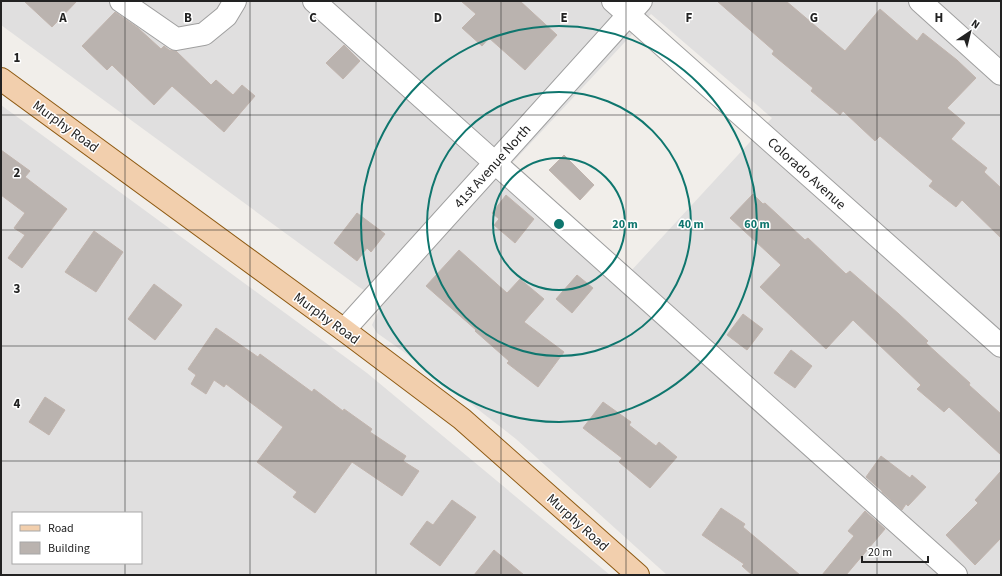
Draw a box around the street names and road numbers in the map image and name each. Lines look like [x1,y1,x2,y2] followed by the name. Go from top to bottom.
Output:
[28,96,103,158] street label: Murphy Road
[450,120,536,213] street label: 41st Avenue North
[763,133,850,215] street label: Colorado Avenue
[289,288,364,350] street label: Murphy Road
[542,489,613,556] street label: Murphy Road

